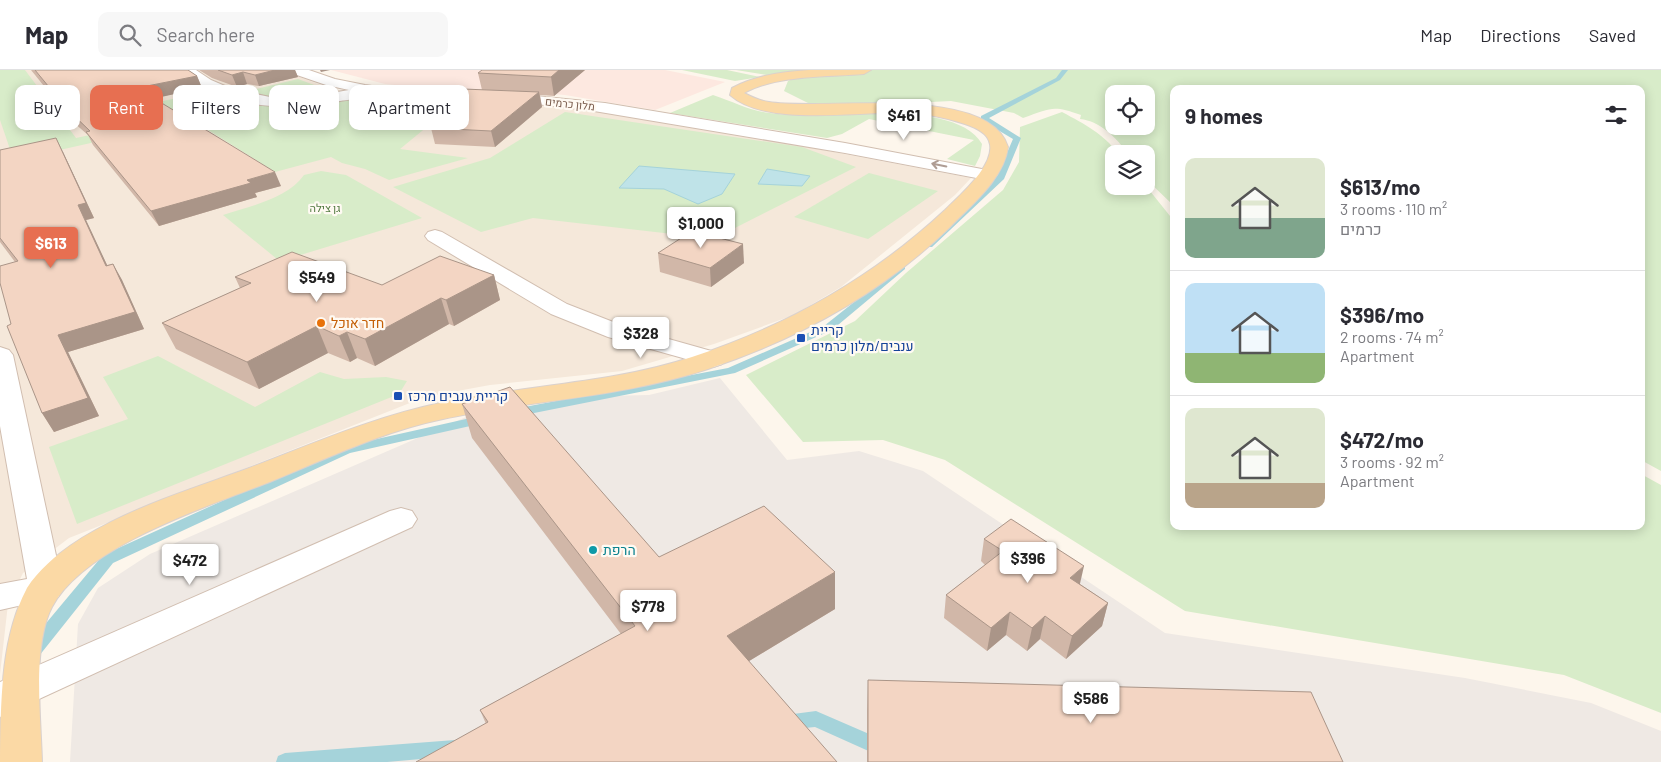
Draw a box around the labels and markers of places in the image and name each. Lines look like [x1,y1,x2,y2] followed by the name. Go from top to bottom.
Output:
[874,98,934,141] pin: $461
[660,206,742,249] pin: $1,000
[21,226,81,269] pin: $613
[287,260,347,303] pin: $549
[331,314,384,331] place label: חדר אוכל
[611,316,671,359] pin: $328
[315,317,327,329] marker: חדר אוכל
[811,321,914,354] place label: קריית ענבים/מלון כרמים
[795,332,807,344] marker: קריית ענבים/מלון כרמים
[408,387,508,404] place label: קריית ענבים מרכז
[392,390,404,402] marker: קריית ענבים מרכז
[603,541,636,558] place label: הרפת
[998,542,1058,584] pin: $396
[160,544,220,586] pin: $472
[587,544,599,556] marker: הרפת
[618,590,678,632] pin: $778
[1061,682,1121,724] pin: $586

